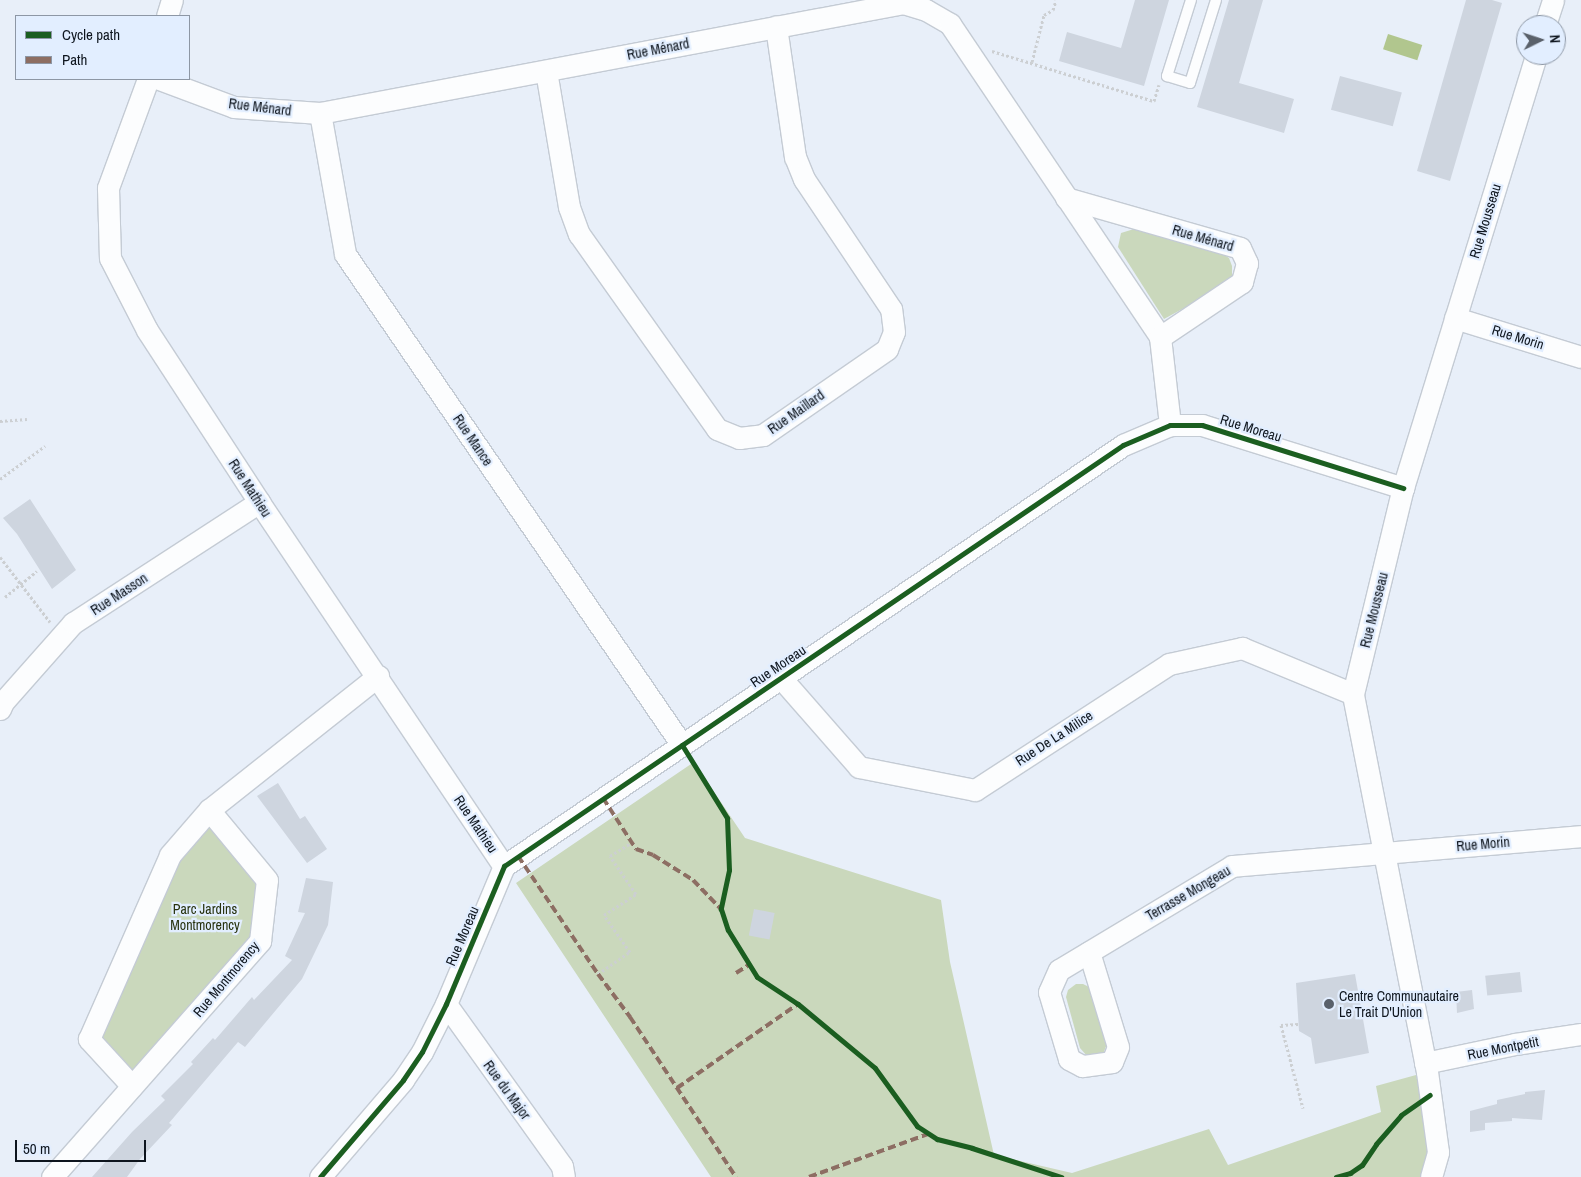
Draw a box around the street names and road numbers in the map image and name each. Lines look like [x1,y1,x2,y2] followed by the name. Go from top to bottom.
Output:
[625,35,691,63] street label: Rue Ménard
[228,95,292,119] street label: Rue Ménard
[1466,182,1504,260] street label: Rue Mousseau
[1170,221,1236,255] street label: Rue Ménard
[1490,321,1546,353] street label: Rue Morin
[765,386,827,438] street label: Rue Maillard
[450,411,496,469] street label: Rue Mance
[1218,411,1284,445] street label: Rue Moreau
[225,456,275,520] street label: Rue Mathieu
[87,569,151,619] street label: Rue Masson
[1357,571,1391,649] street label: Rue Mousseau
[747,641,809,691] street label: Rue Moreau
[1012,707,1096,769] street label: Rue De La Milice
[451,792,501,856] street label: Rue Mathieu
[1456,833,1510,855] street label: Rue Morin
[1143,862,1233,924] street label: Terrasse Mongeau
[442,904,482,968] street label: Rue Moreau
[189,938,263,1020] street label: Rue Montmorency
[1466,1033,1540,1063] street label: Rue Montpetit
[480,1057,534,1123] street label: Rue du Major

